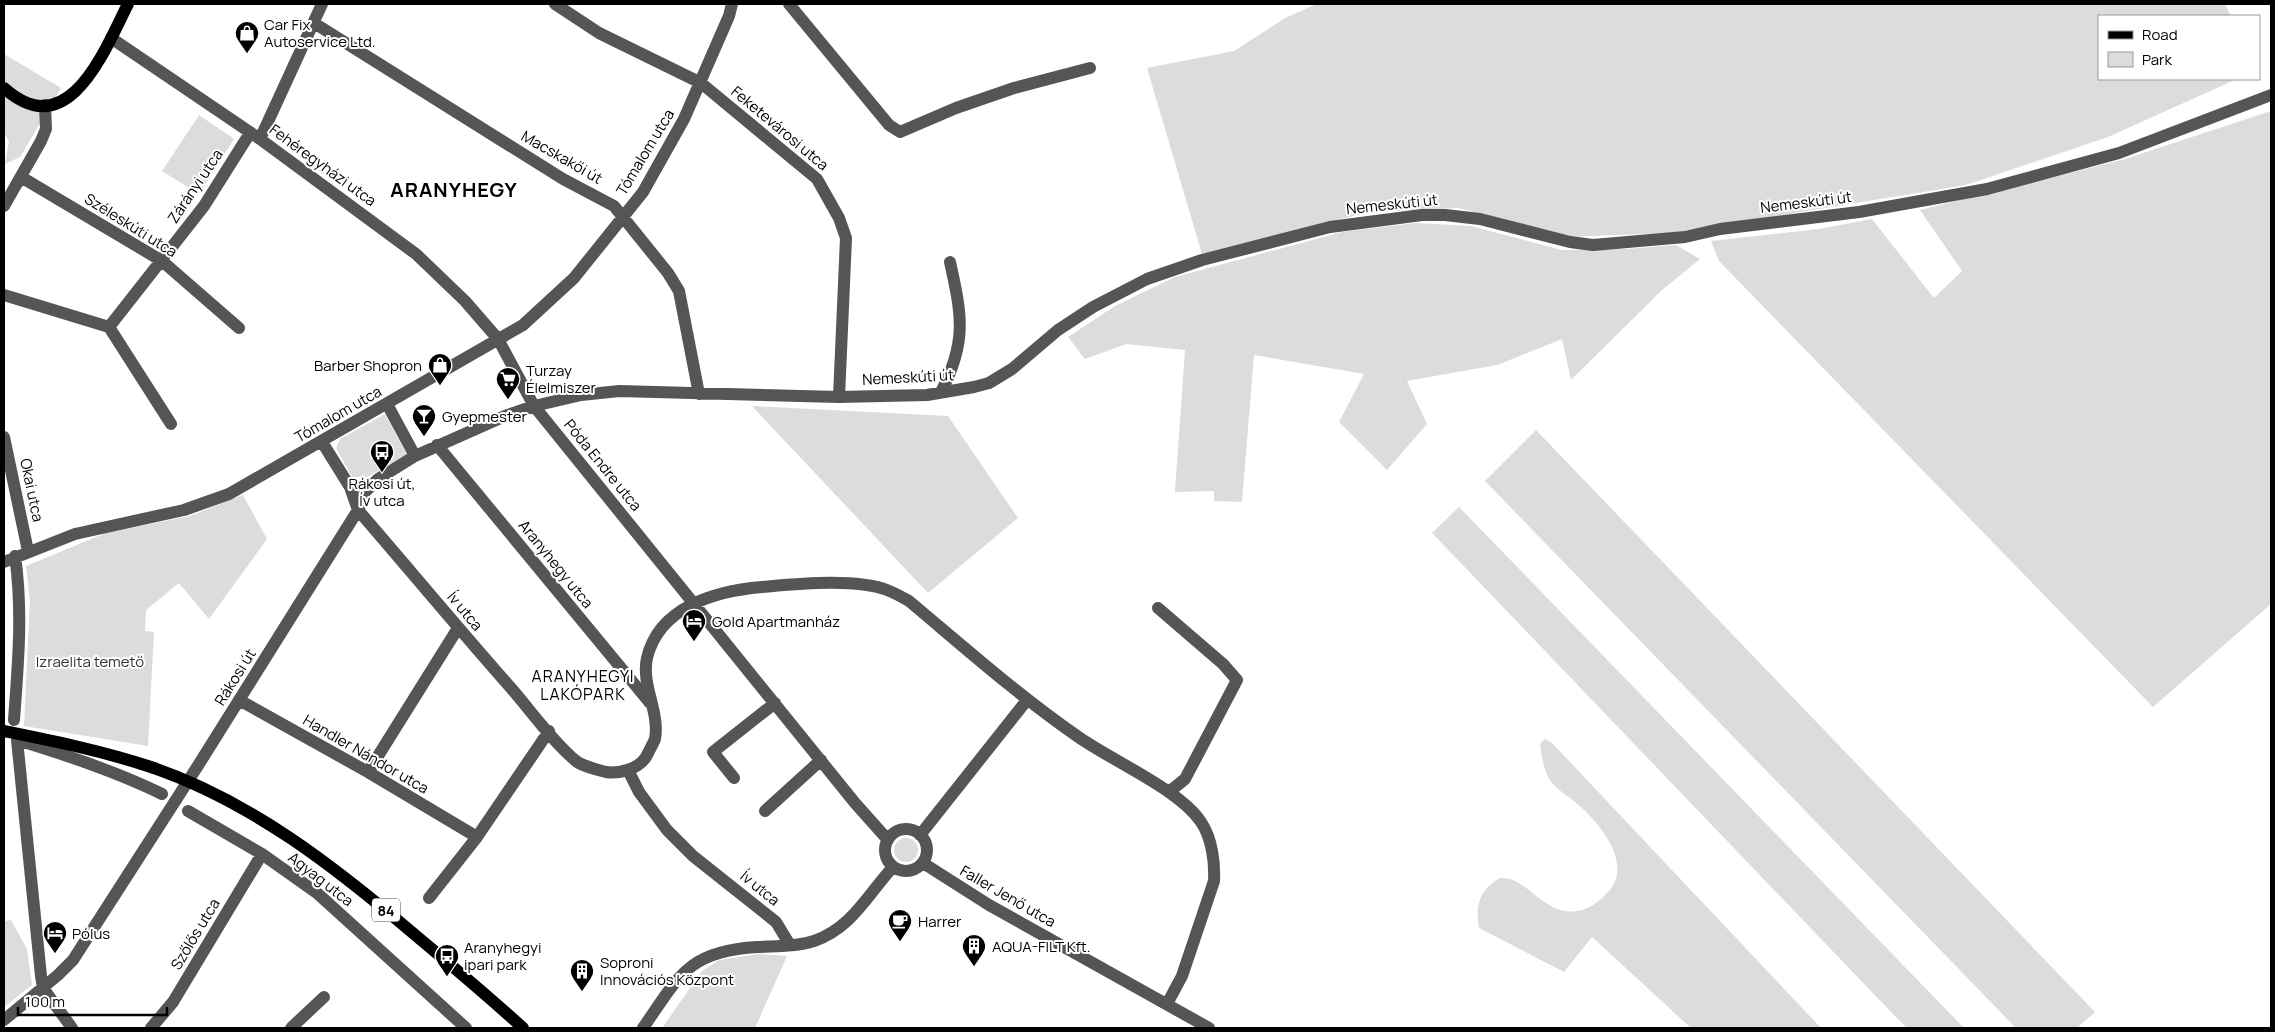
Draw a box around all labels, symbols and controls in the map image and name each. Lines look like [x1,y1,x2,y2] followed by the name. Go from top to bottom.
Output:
[264,14,376,52] place label: Car Fix Autoservice Ltd.
[2098,15,2260,80] legend
[234,20,260,54] shop icon: Car Fix Autoservice Ltd.
[2142,24,2178,45] text: Road
[2142,49,2172,70] text: Park
[727,81,833,175] street label: Feketevárosi utca
[611,105,679,199] street label: Tómalom utca
[265,119,381,211] street label: Fehéregyházi utca
[518,125,606,189] street label: Macskakői út
[162,145,228,227] street label: Zárányi utca
[390,176,518,203] district label: ARANYHEGY
[1759,186,1853,218] street label: Nemeskúti út
[81,188,181,262] street label: Széleskúti utca
[1345,189,1439,219] street label: Nemeskúti út
[427,352,453,386] shop icon: Barber Shopron
[314,355,422,376] place label: Barber Shopron
[526,360,597,398] place label: Turzay Élelmiszer
[862,364,954,390] street label: Nemeskúti út
[495,366,521,400] supermarket icon: Turzay Élelmiszer
[291,381,385,447] street label: Tómalom utca
[411,403,437,437] bar icon: Gyepmester
[442,406,527,427] place label: Gyepmester
[559,415,647,515] street label: Póda Endre utca
[369,439,395,473] bus stop icon: Rákosi út, Ív utca
[15,456,49,524] street label: Okai utca
[348,473,416,511] place label: Rákosi út, Ív utca
[514,515,598,613] street label: Aranyhegy utca
[442,587,488,635] street label: Ív utca
[681,608,707,642] hotel icon: Gold Apartmanház
[712,611,840,632] place label: Gold Apartmanház
[209,645,261,709] street label: Rákosi út
[36,651,144,672] park label: Izraelita temető
[532,665,634,705] district label: ARANYHEGYI LAKÓPARK
[299,709,433,799] street label: Handler Nándor utca
[284,847,358,911] street label: Agyag utca
[956,860,1060,932] street label: Faller Jenő utca
[736,866,784,910] street label: Ív utca
[165,894,225,974] street label: Szőlős utca
[372,898,400,922] road number: 84
[887,908,913,942] cafe icon: Harrer
[918,911,962,932] place label: Harrer
[42,920,68,954] hotel icon: Pólus
[72,923,110,944] place label: Pólus
[961,933,987,967] building icon: AQUA-FILT Kft.
[992,936,1091,957] place label: AQUA-FILT Kft.
[464,937,541,975] place label: Aranyhegyi ipari park
[434,943,460,977] bus stop icon: Aranyhegyi ipari park
[600,952,734,990] place label: Soproni Innovációs Központ
[569,958,595,992] building icon: Soproni Innovációs Központ
[18,984,166,1016] scale bar
[25,991,65,1012] text: 100 m

